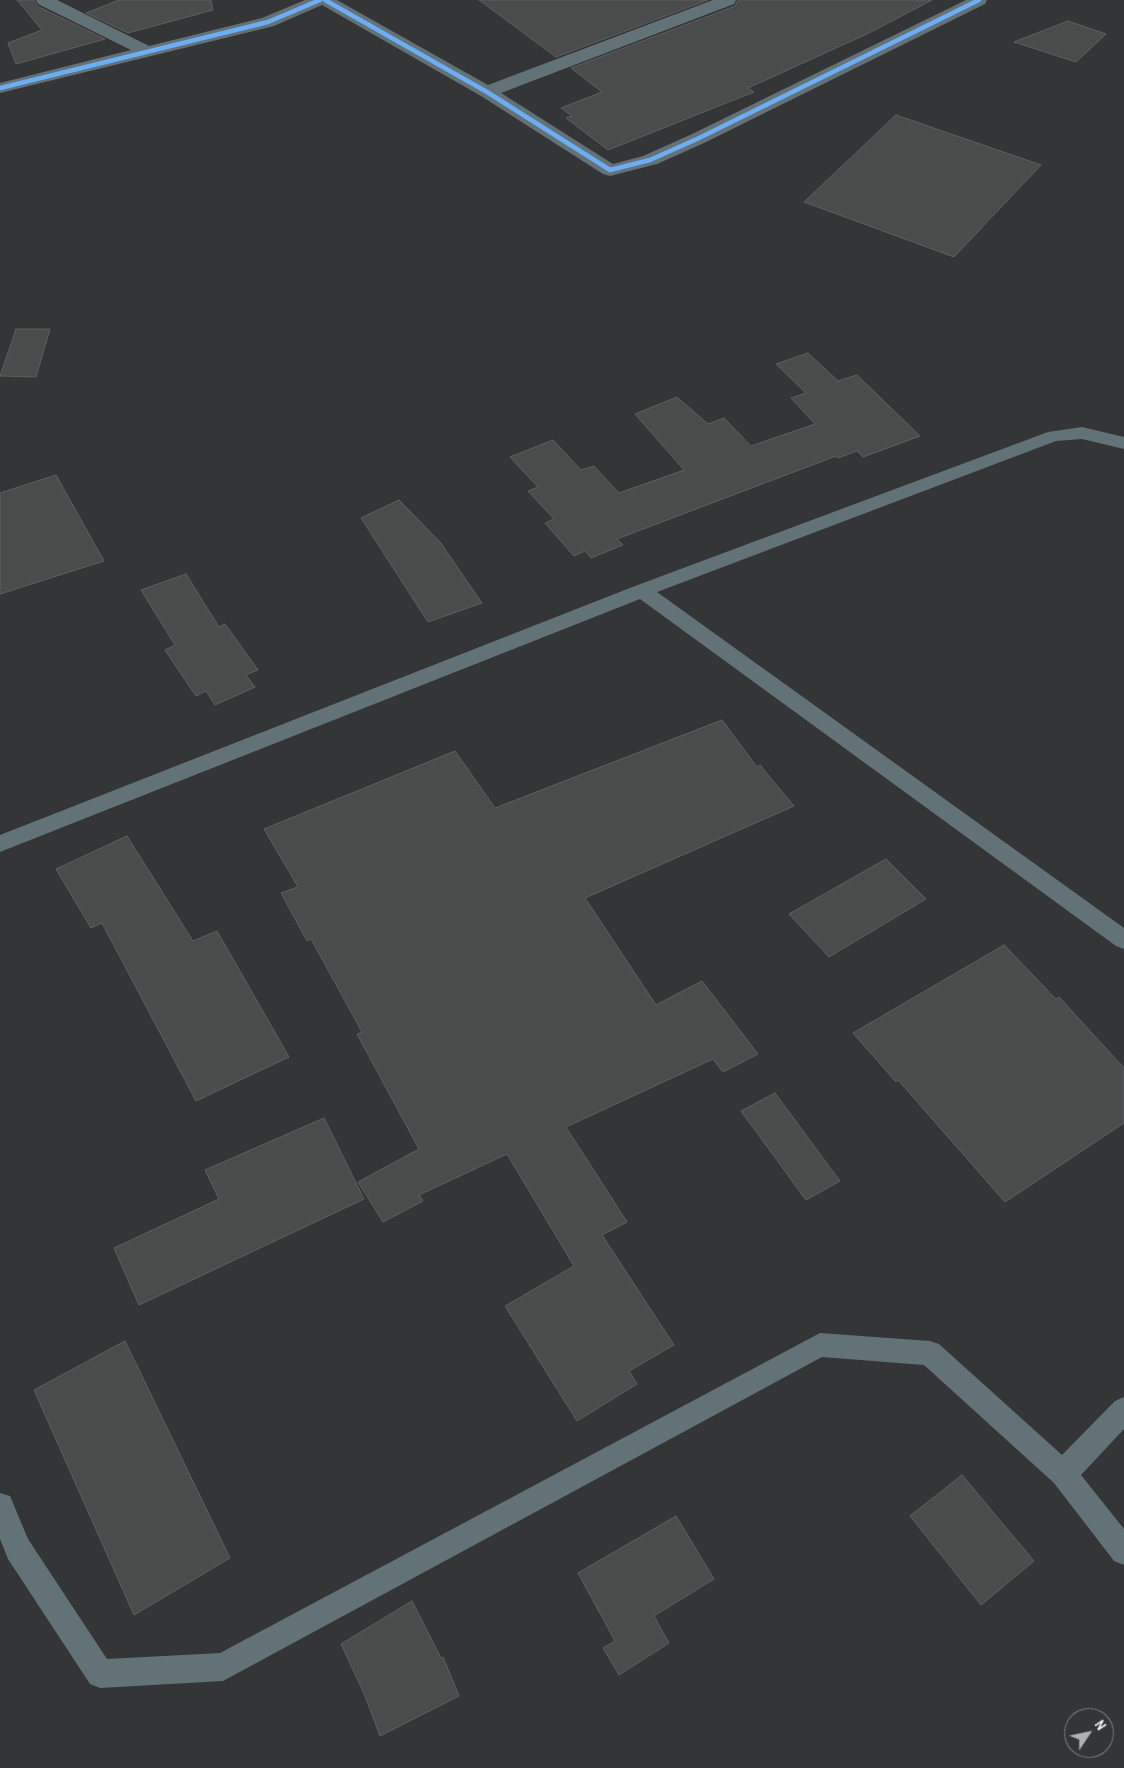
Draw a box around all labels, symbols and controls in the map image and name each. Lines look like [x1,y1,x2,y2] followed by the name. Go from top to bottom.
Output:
[1064,1708,1114,1758] north arrow
[1091,1717,1110,1734] text: N

